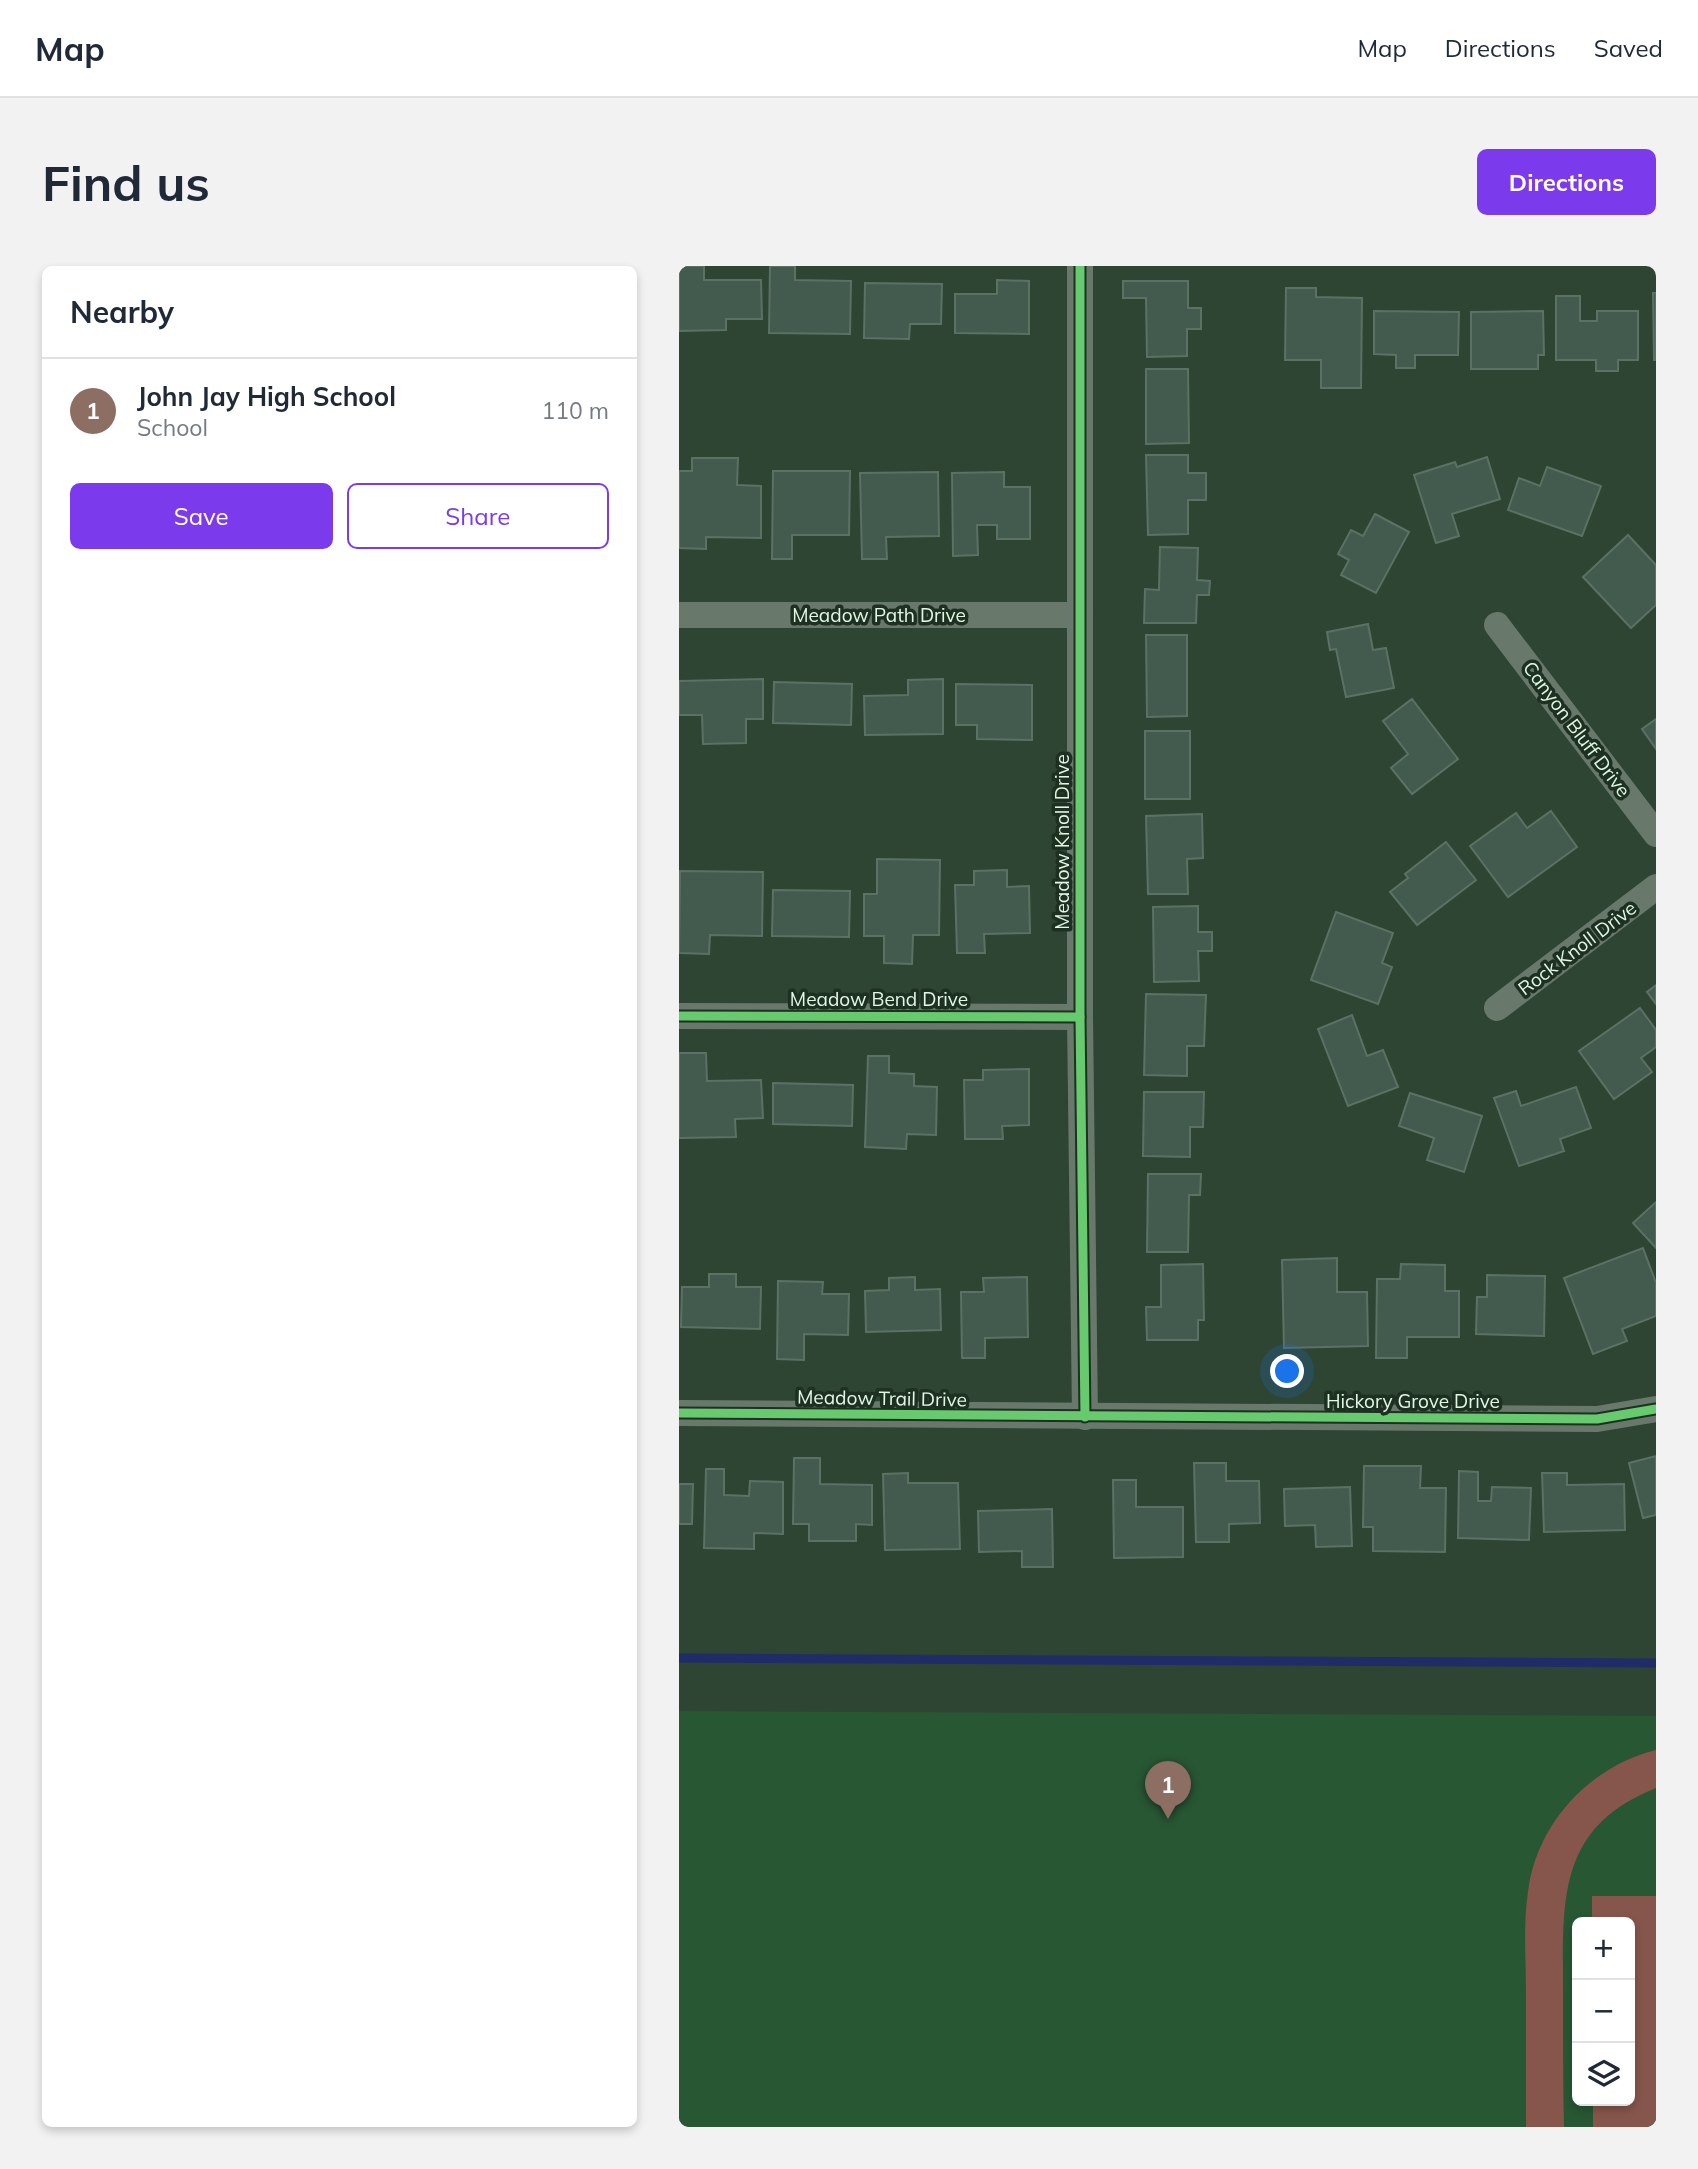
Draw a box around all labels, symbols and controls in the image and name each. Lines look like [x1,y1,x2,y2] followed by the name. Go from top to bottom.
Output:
[35,28,105,69] text: Map
[1357,33,1407,63] text: Map
[1445,33,1556,63] text: Directions
[1594,33,1663,63] text: Saved
[1477,149,1656,215] button: Directions
[42,152,210,213] text: Find us
[70,293,174,331] text: Nearby
[137,380,396,413] text: John Jay High School
[86,396,100,425] text: 1
[541,396,609,425] text: 110 m
[137,413,208,442] text: School
[70,483,333,549] button: Save
[347,483,609,549] button: Share
[792,603,966,627] street label: Meadow Path Drive
[1518,656,1636,802] street label: Canyon Bluff Drive
[1050,754,1074,930] street label: Meadow Knoll Drive
[1513,896,1641,1000] street label: Rock Knoll Drive
[790,987,968,1011] street label: Meadow Bend Drive
[1270,1354,1304,1388] your location
[797,1385,967,1411] street label: Meadow Trail Drive
[1326,1389,1500,1413] street label: Hickory Grove Drive
[1145,1761,1191,1819] pin: 1
[1572,1917,1635,2106] map controls
[1572,1917,1635,1980] button: +
[1572,1980,1635,2043] button: −
[1572,2043,1635,2106] button: layers

